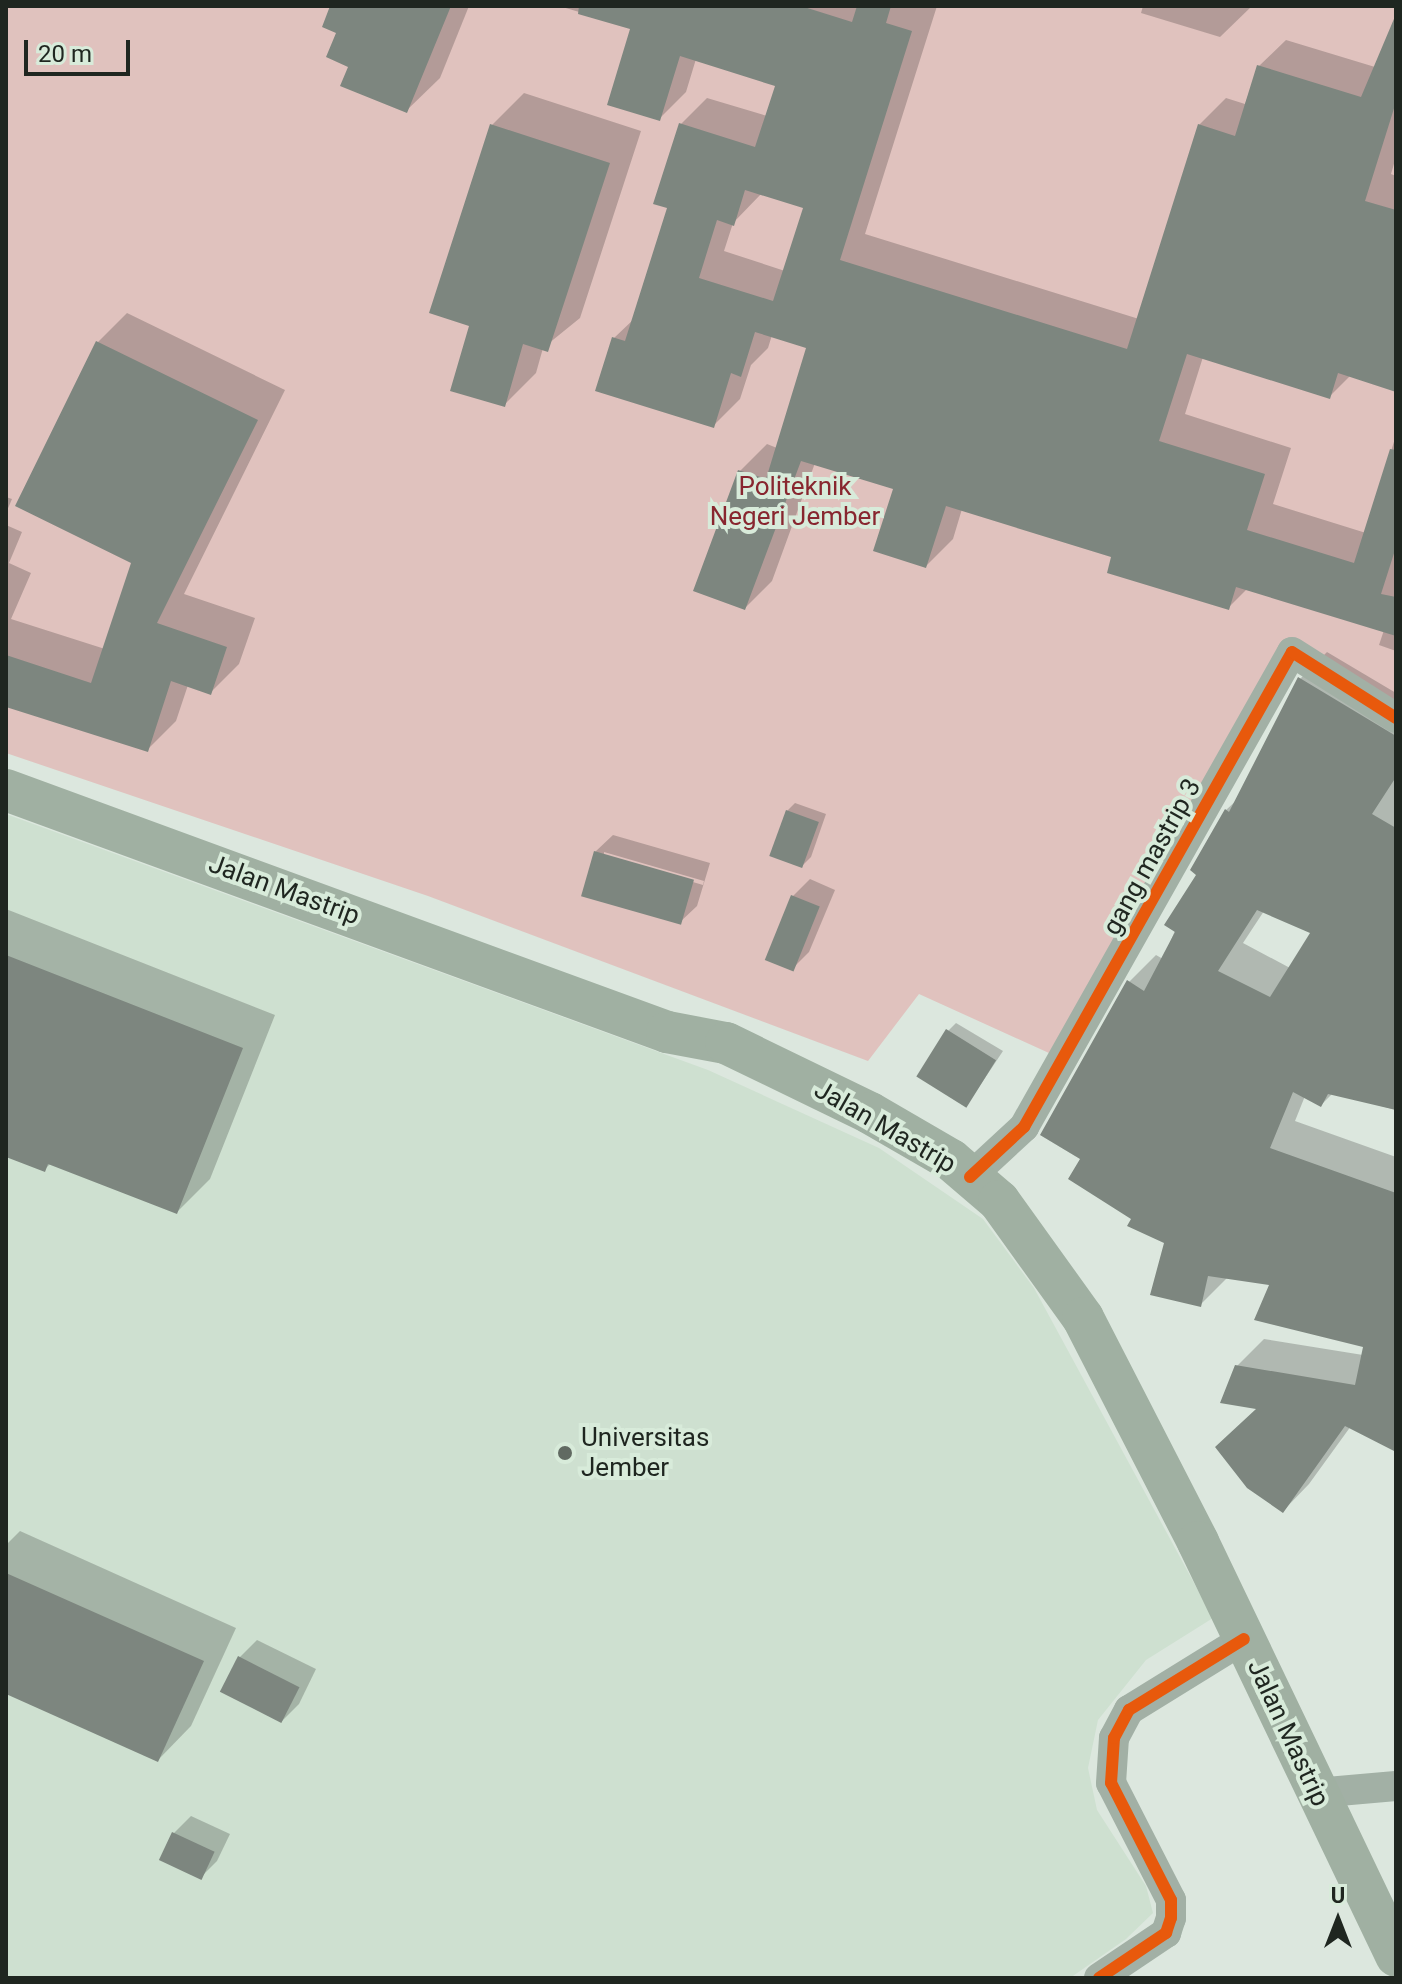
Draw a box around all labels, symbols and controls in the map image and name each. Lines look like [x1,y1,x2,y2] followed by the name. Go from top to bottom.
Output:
[28,24,134,74] scale bar
[38,40,92,68] text: 20 m
[710,471,880,532] park label: Politeknik Negeri Jember
[1096,773,1208,941] street label: gang mastrip 3
[204,848,364,932] street label: Jalan Mastrip
[809,1074,961,1180] street label: Jalan Mastrip
[581,1422,709,1484] place label: Universitas Jember
[556,1444,574,1462] marker: Universitas Jember
[1240,1655,1336,1811] street label: Jalan Mastrip
[1298,1880,1378,1960] north arrow
[1331,1883,1345,1908] text: U

